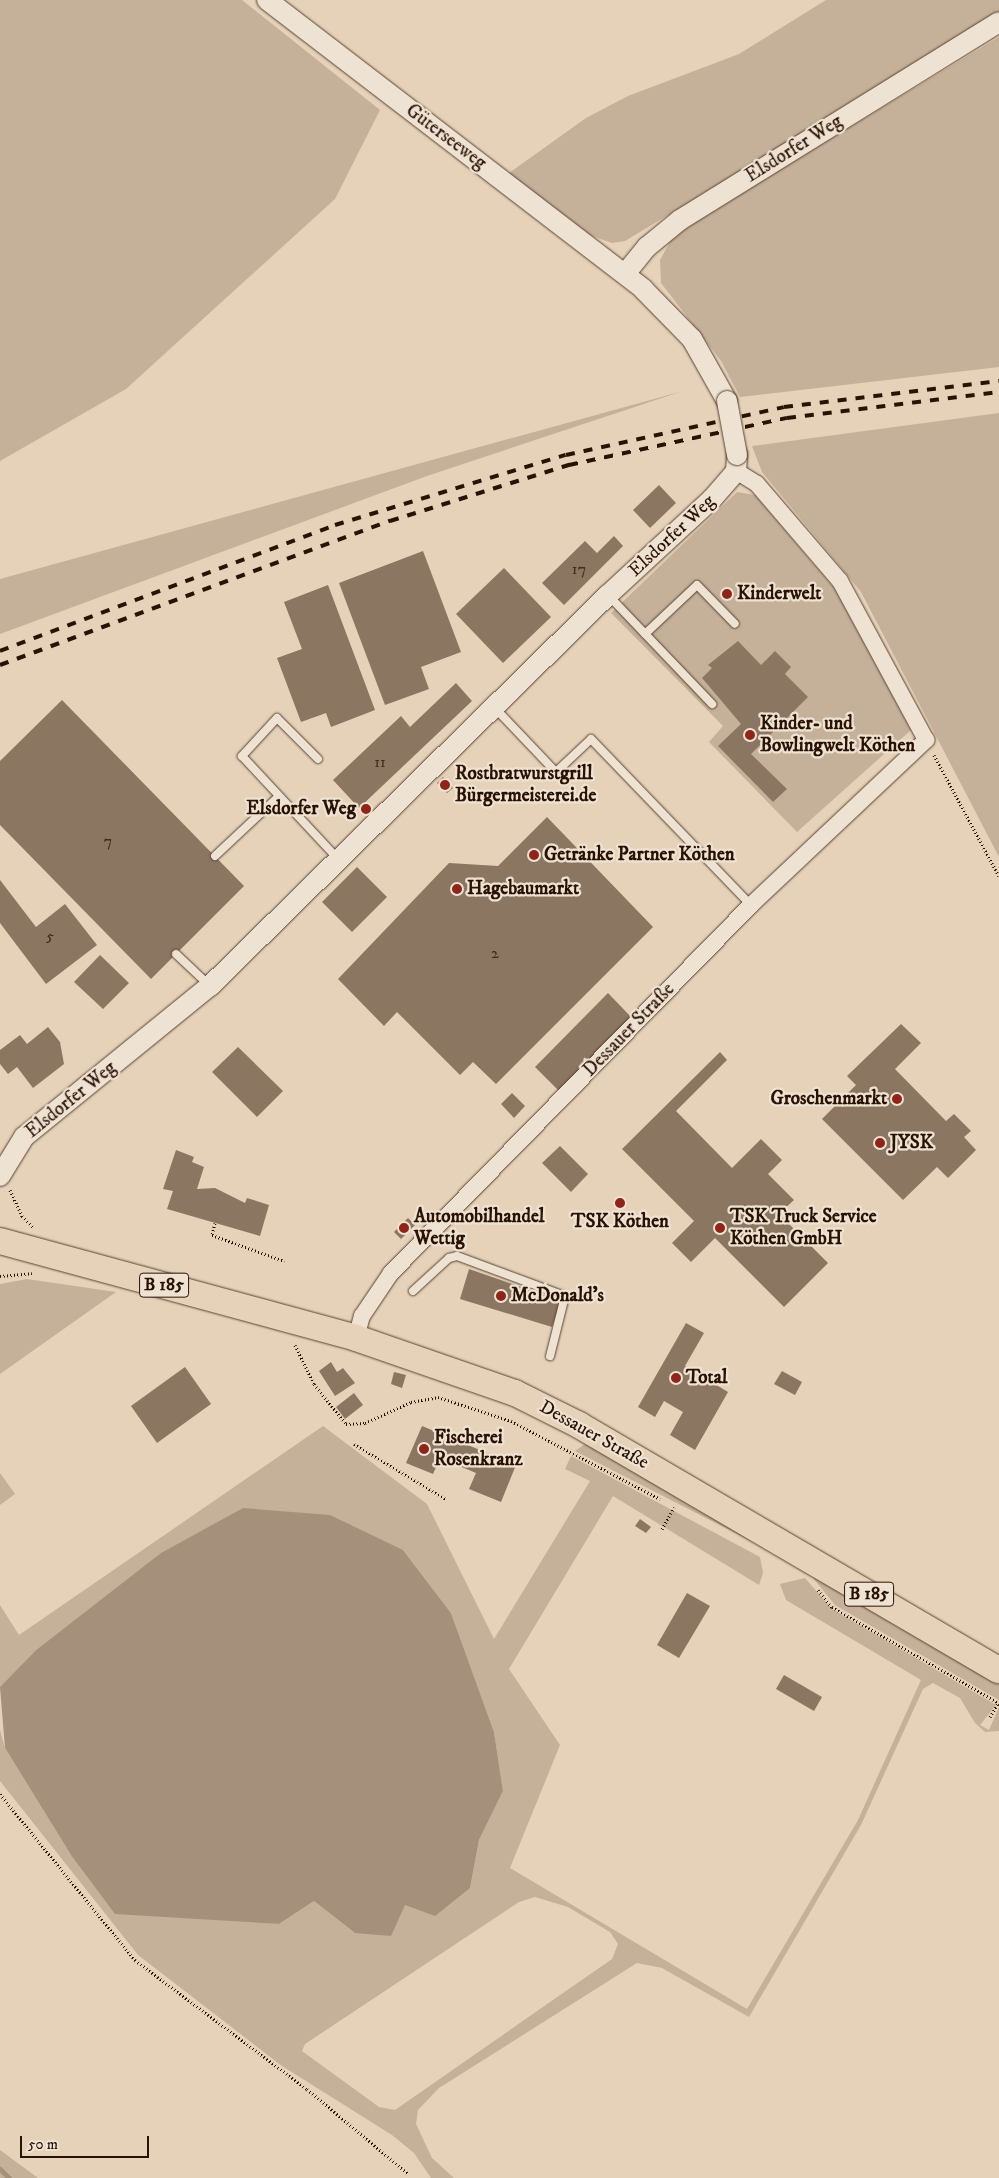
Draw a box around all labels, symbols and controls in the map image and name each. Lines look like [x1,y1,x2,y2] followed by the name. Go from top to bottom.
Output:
[401,99,491,175] street label: Güterseeweg
[741,110,847,188] street label: Elsdorfer Weg
[624,490,720,582] street label: Elsdorfer Weg
[572,559,586,579] house number: 17
[737,583,821,605] place label: Kinderwelt
[721,588,733,600] marker: Kinderwelt
[760,713,915,757] place label: Kinder- und Bowlingwelt Köthen
[744,729,756,741] marker: Kinder- und Bowlingwelt Köthen
[374,752,386,772] house number: 11
[455,763,596,807] place label: Rostbratwurstgrill Bürgermeisterei.de
[439,779,451,791] marker: Rostbratwurstgrill Bürgermeisterei.de
[246,798,356,820] place label: Elsdorfer Weg
[360,803,372,815] marker: Elsdorfer Weg
[104,831,112,851] house number: 7
[544,844,735,866] place label: Getränke Partner Köthen
[528,849,540,861] marker: Getränke Partner Köthen
[467,878,579,900] place label: Hagebaumarkt
[451,883,463,895] marker: Hagebaumarkt
[46,926,54,946] house number: 5
[491,943,499,963] house number: 2
[579,978,679,1082] street label: Dessauer Straße
[21,1057,121,1143] street label: Elsdorfer Weg
[770,1088,887,1110] place label: Groschenmarkt
[891,1093,903,1105] marker: Groschenmarkt
[890,1132,933,1154] place label: JYSK
[874,1137,886,1149] marker: JYSK
[614,1197,626,1209] marker: TSK Köthen
[414,1206,545,1250] place label: Automobilhandel Wettig
[730,1206,877,1250] place label: TSK Truck Service Köthen GmbH
[571,1211,669,1233] place label: TSK Köthen
[398,1222,410,1234] marker: Automobilhandel Wettig
[714,1222,726,1234] marker: TSK Truck Service Köthen GmbH
[139,1270,189,1300] road number: B 185
[511,1285,604,1307] place label: McDonald's
[495,1290,507,1302] marker: McDonald's
[686,1367,727,1389] place label: Total
[670,1372,682,1384] marker: Total
[535,1396,653,1474] street label: Dessauer Straße
[434,1427,523,1471] place label: Fischerei Rosenkranz
[418,1443,430,1455] marker: Fischerei Rosenkranz
[844,1578,894,1610] road number: B 185
[22,2126,151,2158] scale bar
[28,2135,58,2154] text: 50 m

